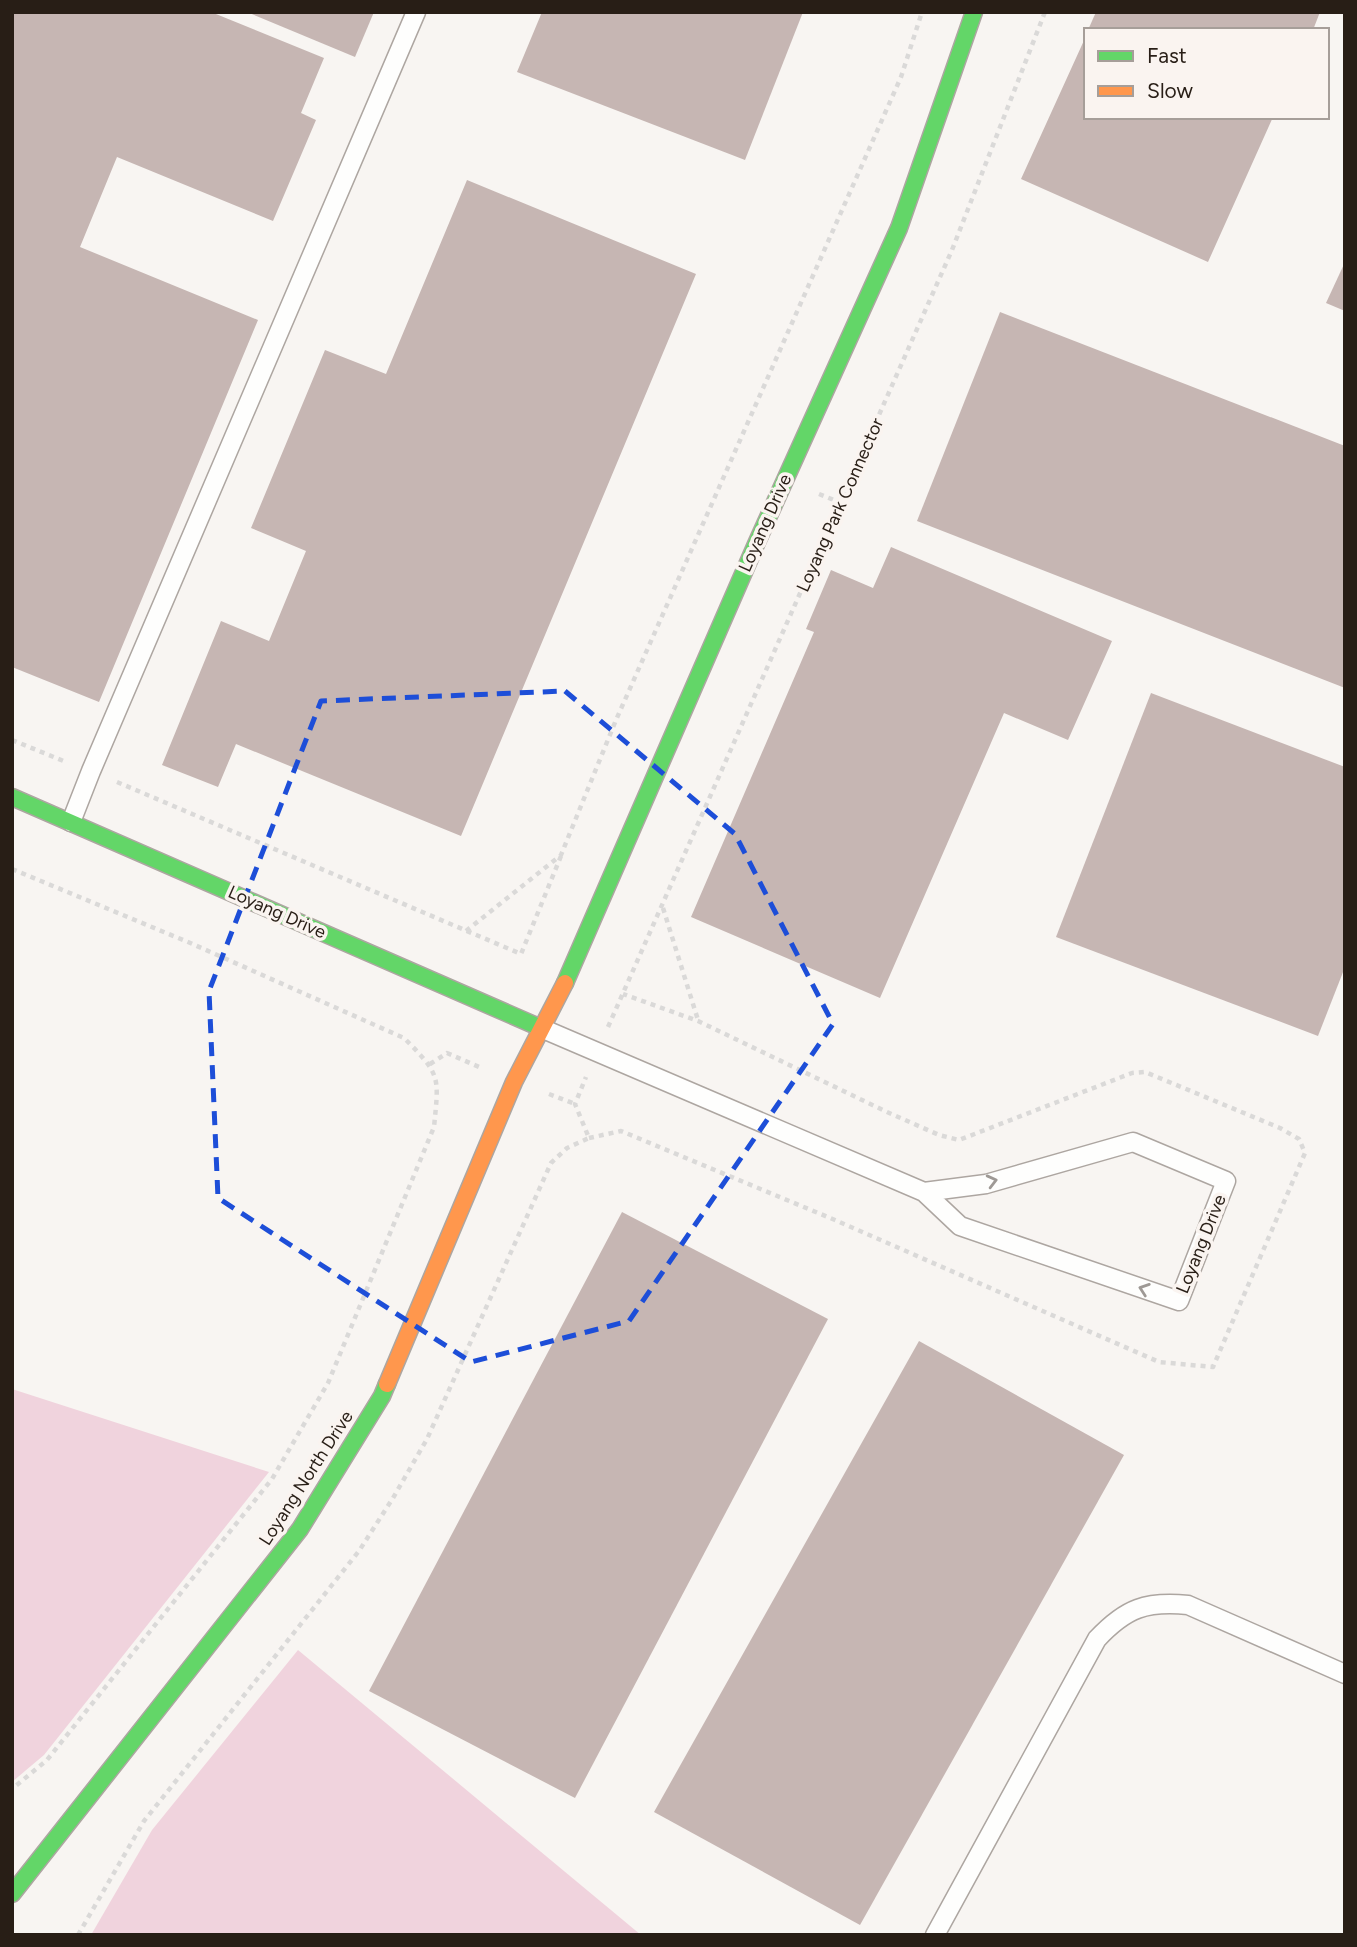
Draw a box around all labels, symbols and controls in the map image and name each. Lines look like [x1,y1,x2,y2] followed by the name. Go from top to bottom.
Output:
[1084,28,1329,119] legend
[1147,43,1187,68] text: Fast
[1147,78,1193,103] text: Slow
[792,415,888,595] street label: Loyang Park Connector
[734,471,796,575] street label: Loyang Drive
[225,881,329,943] street label: Loyang Drive
[985,1175,997,1190] one-way arrow
[1171,1191,1231,1297] street label: Loyang Drive
[1138,1283,1150,1297] one-way arrow
[254,1406,358,1550] street label: Loyang North Drive

